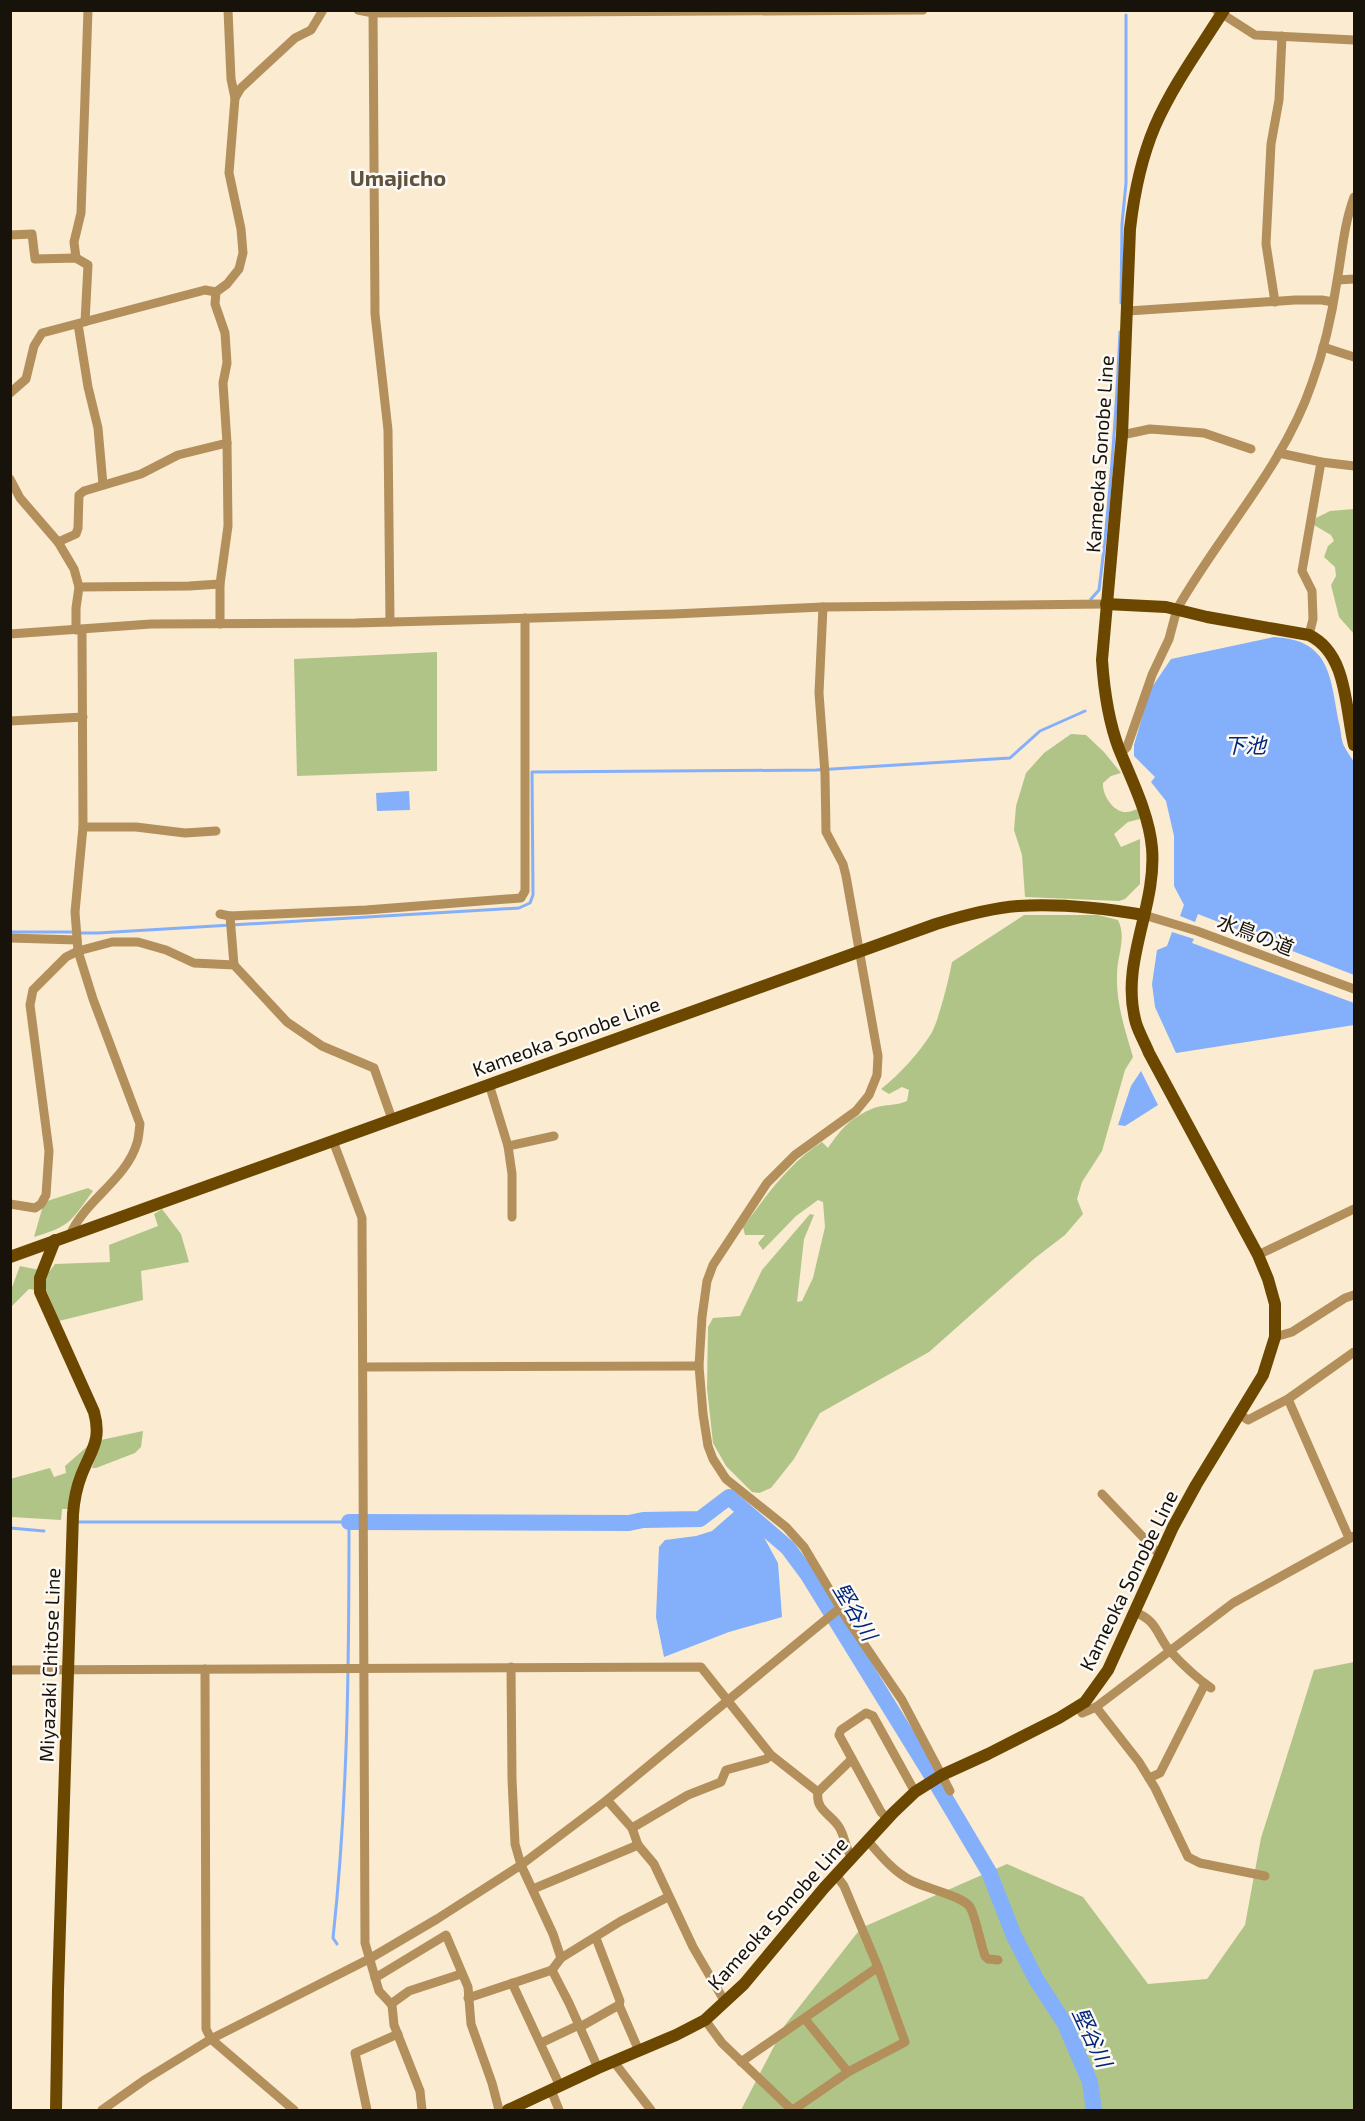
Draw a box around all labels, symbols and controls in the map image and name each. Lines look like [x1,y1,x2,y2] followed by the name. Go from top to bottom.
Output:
[350,164,446,190] district label: Umajicho
[1080,354,1118,554] street label: Kameoka Sonobe Line
[1224,732,1268,757] water label: 下池
[1214,908,1298,960] street label: 水鳥の道
[469,991,663,1081] street label: Kameoka Sonobe Line
[1074,1486,1182,1674] street label: Kameoka Sonobe Line
[34,1567,64,1763] street label: Miyazaki Chitose Line
[829,1578,884,1646] water label: 堅谷川
[702,1831,852,1995] street label: Kameoka Sonobe Line
[1068,2003,1118,2073] water label: 堅谷川

